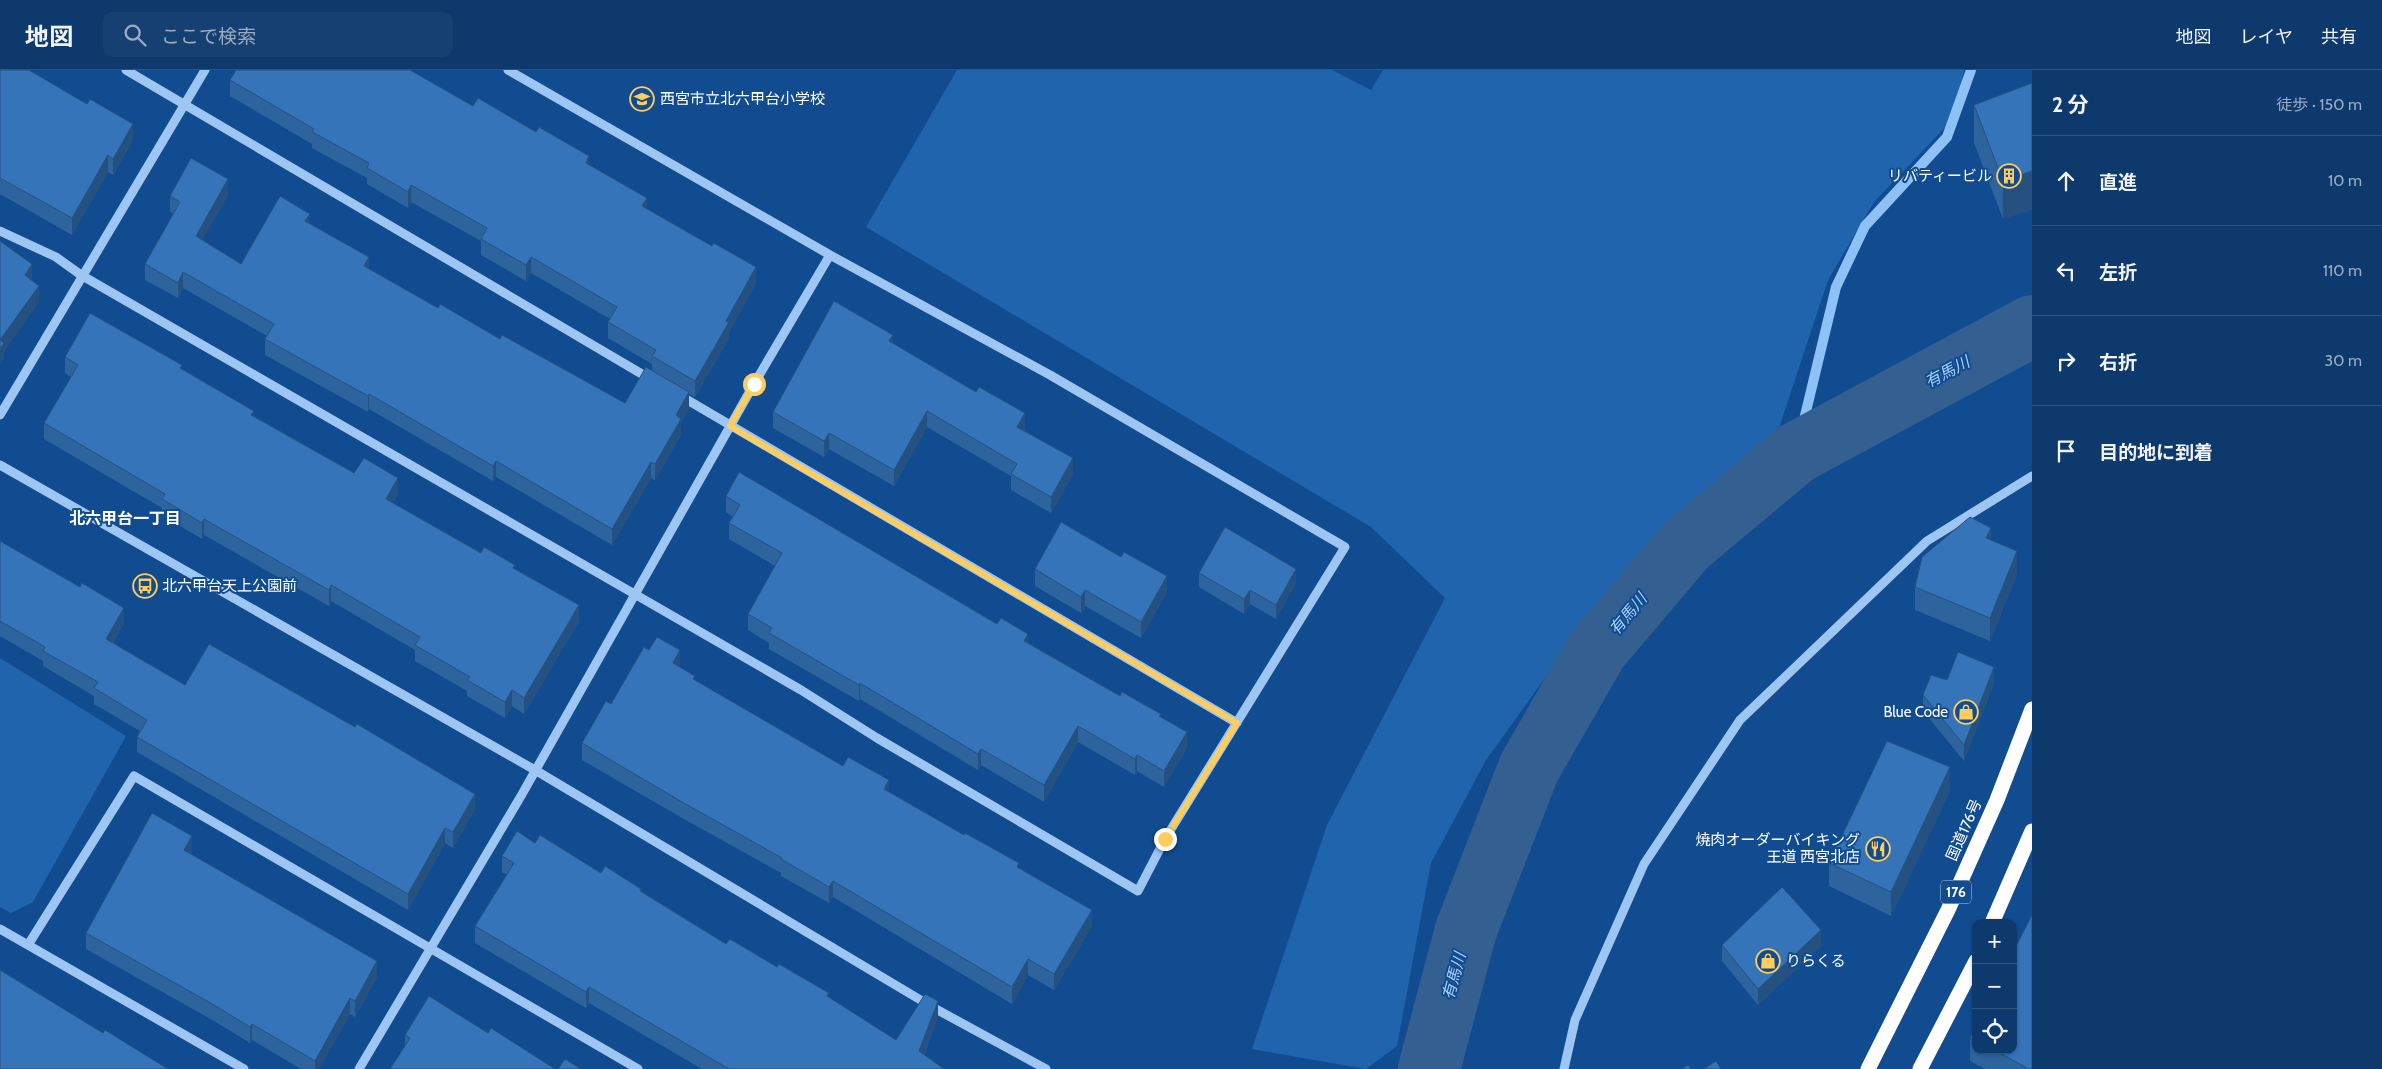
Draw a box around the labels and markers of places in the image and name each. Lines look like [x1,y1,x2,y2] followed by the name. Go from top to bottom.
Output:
[629,86,655,112] school or university icon: 西宮市立北六甲台小学校
[660,90,825,108] place label: 西宮市立北六甲台小学校
[1996,163,2022,189] building icon: リバティービル
[1888,167,1992,185] place label: リバティービル
[132,573,158,599] bus stop icon: 北六甲台天上公園前
[162,577,297,595] place label: 北六甲台天上公園前
[1953,699,1979,725] shop icon: Blue Code
[1883,703,1948,721] place label: Blue Code
[1696,831,1860,866] place label: 焼肉オーダーバイキング 王道 西宮北店
[1865,836,1891,862] restaurant icon: 焼肉オーダーバイキング 王道 西宮北店
[1755,948,1781,974] shop icon: りらくる
[1786,952,1846,970] place label: りらくる

